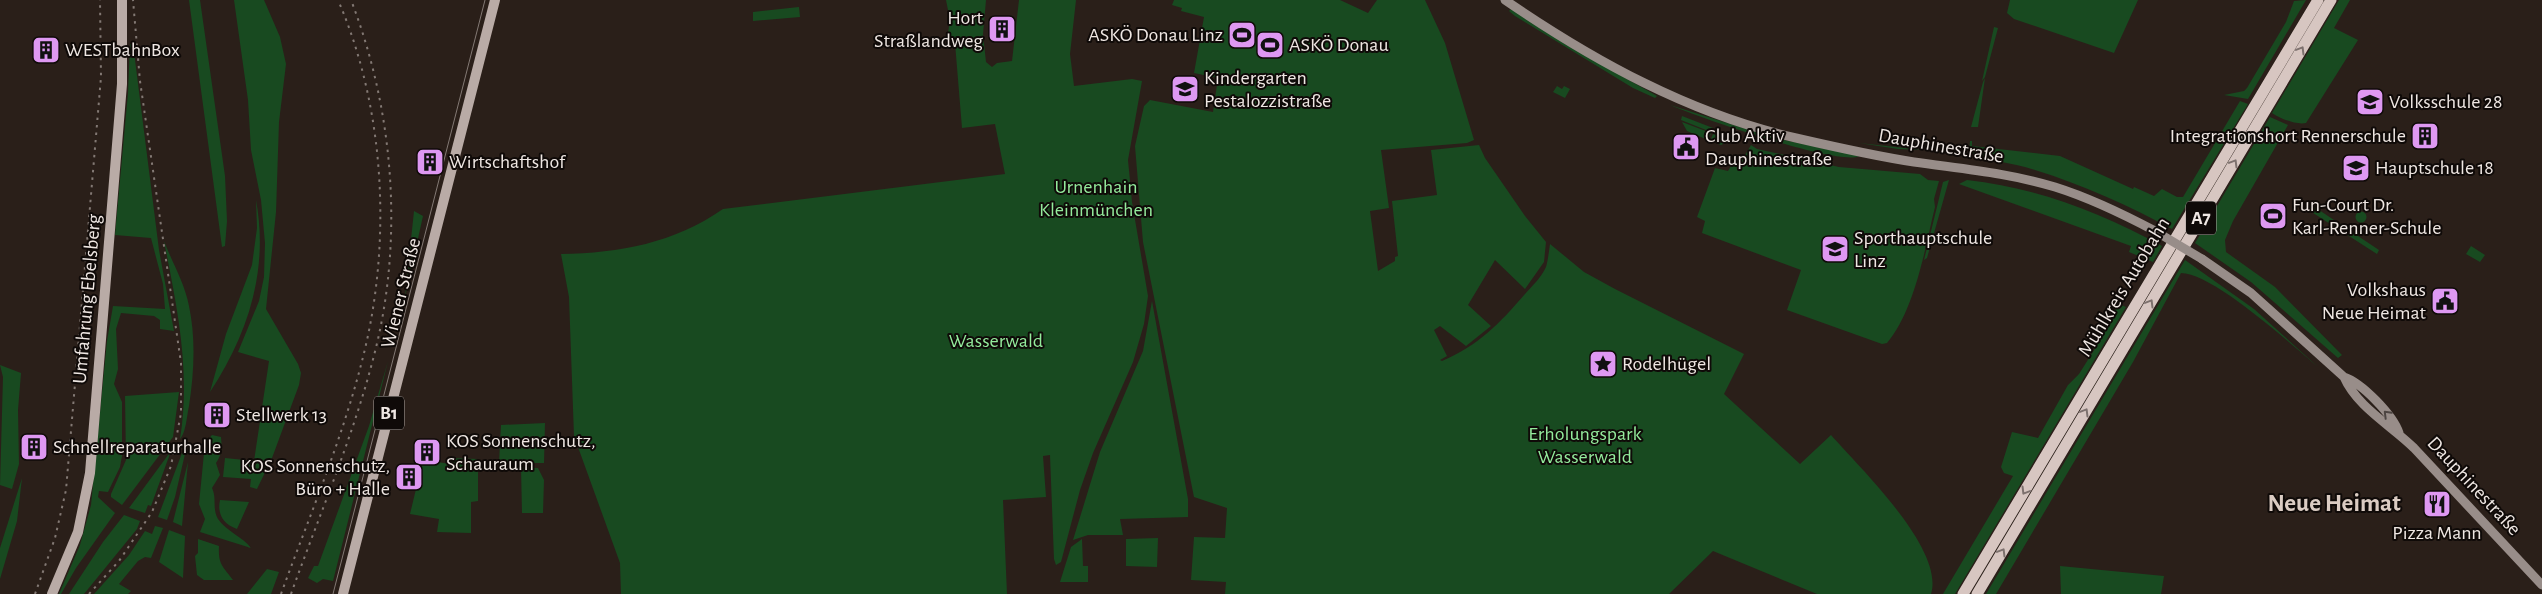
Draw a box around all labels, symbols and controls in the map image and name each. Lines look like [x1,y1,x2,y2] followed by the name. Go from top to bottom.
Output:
[874,8,984,51] place label: Hort Straßlandweg
[987,14,1017,44] building icon: Hort Straßlandweg
[1227,20,1257,50] sports icon: ASKÖ Donau Linz
[1088,25,1223,45] place label: ASKÖ Donau Linz
[1255,30,1285,60] sports icon: ASKÖ Donau
[31,35,61,65] building icon: WESTbahnBox
[1289,35,1389,55] place label: ASKÖ Donau
[65,40,180,60] place label: WESTbahnBox
[2295,46,2305,55] one-way arrow
[1204,68,1331,111] place label: Kindergarten Pestalozzistraße
[1170,74,1200,104] school or university icon: Kindergarten Pestalozzistraße
[2355,87,2385,117] school or university icon: Volksschule 28
[2389,92,2502,112] place label: Volksschule 28
[2410,121,2440,151] building icon: Integrationshort Rennerschule
[1877,125,2005,167] street label: Dauphinestraße
[1705,126,1832,169] place label: Club Aktiv Dauphinestraße
[2170,126,2406,146] place label: Integrationshort Rennerschule
[1671,132,1701,162] public building icon: Club Aktiv Dauphinestraße
[415,147,445,177] building icon: Wirtschaftshof
[449,152,566,172] place label: Wirtschaftshof
[2341,153,2371,183] school or university icon: Hauptschule 18
[2375,158,2494,178] place label: Hauptschule 18
[2227,160,2237,169] one-way arrow
[1039,177,1153,220] park label: Urnenhain Kleinmünchen
[2292,195,2441,238] place label: Fun-Court Dr. Karl-Renner-Schule
[2258,201,2288,231] sports icon: Fun-Court Dr. Karl-Renner-Schule
[2186,202,2216,234] road number: A7
[70,213,104,385] street label: Umfahrung Ebelsberg
[2075,214,2173,360] street label: Mühlkreis Autobahn
[1854,228,1992,271] place label: Sporthauptschule Linz
[1820,234,1850,264] school or university icon: Sporthauptschule Linz
[378,236,424,350] street label: Wiener Straße
[2322,280,2427,323] place label: Volkshaus Neue Heimat
[2430,286,2460,316] public building icon: Volkshaus Neue Heimat
[2144,299,2154,308] one-way arrow
[949,331,1043,351] park label: Wasserwald
[1588,349,1618,379] place icon: Rodelhügel
[1622,354,1711,374] place label: Rodelhügel
[374,396,404,429] road number: B1
[202,400,232,430] building icon: Stellwerk 13
[236,405,327,425] place label: Stellwerk 13
[2078,409,2088,418] one-way arrow
[2384,410,2393,419] one-way arrow
[1528,424,1642,467] park label: Erholungspark Wasserwald
[446,431,595,474] place label: KOS Sonnenschutz, Schauraum
[19,432,49,462] building icon: Schnellreparaturhalle
[2423,433,2525,539] street label: Dauphinestraße
[53,437,221,457] place label: Schnellreparaturhalle
[412,437,442,467] building icon: KOS Sonnenschutz, Schauraum
[241,456,390,499] place label: KOS Sonnenschutz, Büro + Halle
[394,462,424,492] building icon: KOS Sonnenschutz, Büro + Halle
[2021,486,2031,495] one-way arrow
[2422,489,2452,519] restaurant icon: Pizza Mann
[2267,491,2401,516] district label: Neue Heimat
[2392,523,2482,543] place label: Pizza Mann
[1995,549,2005,558] one-way arrow

